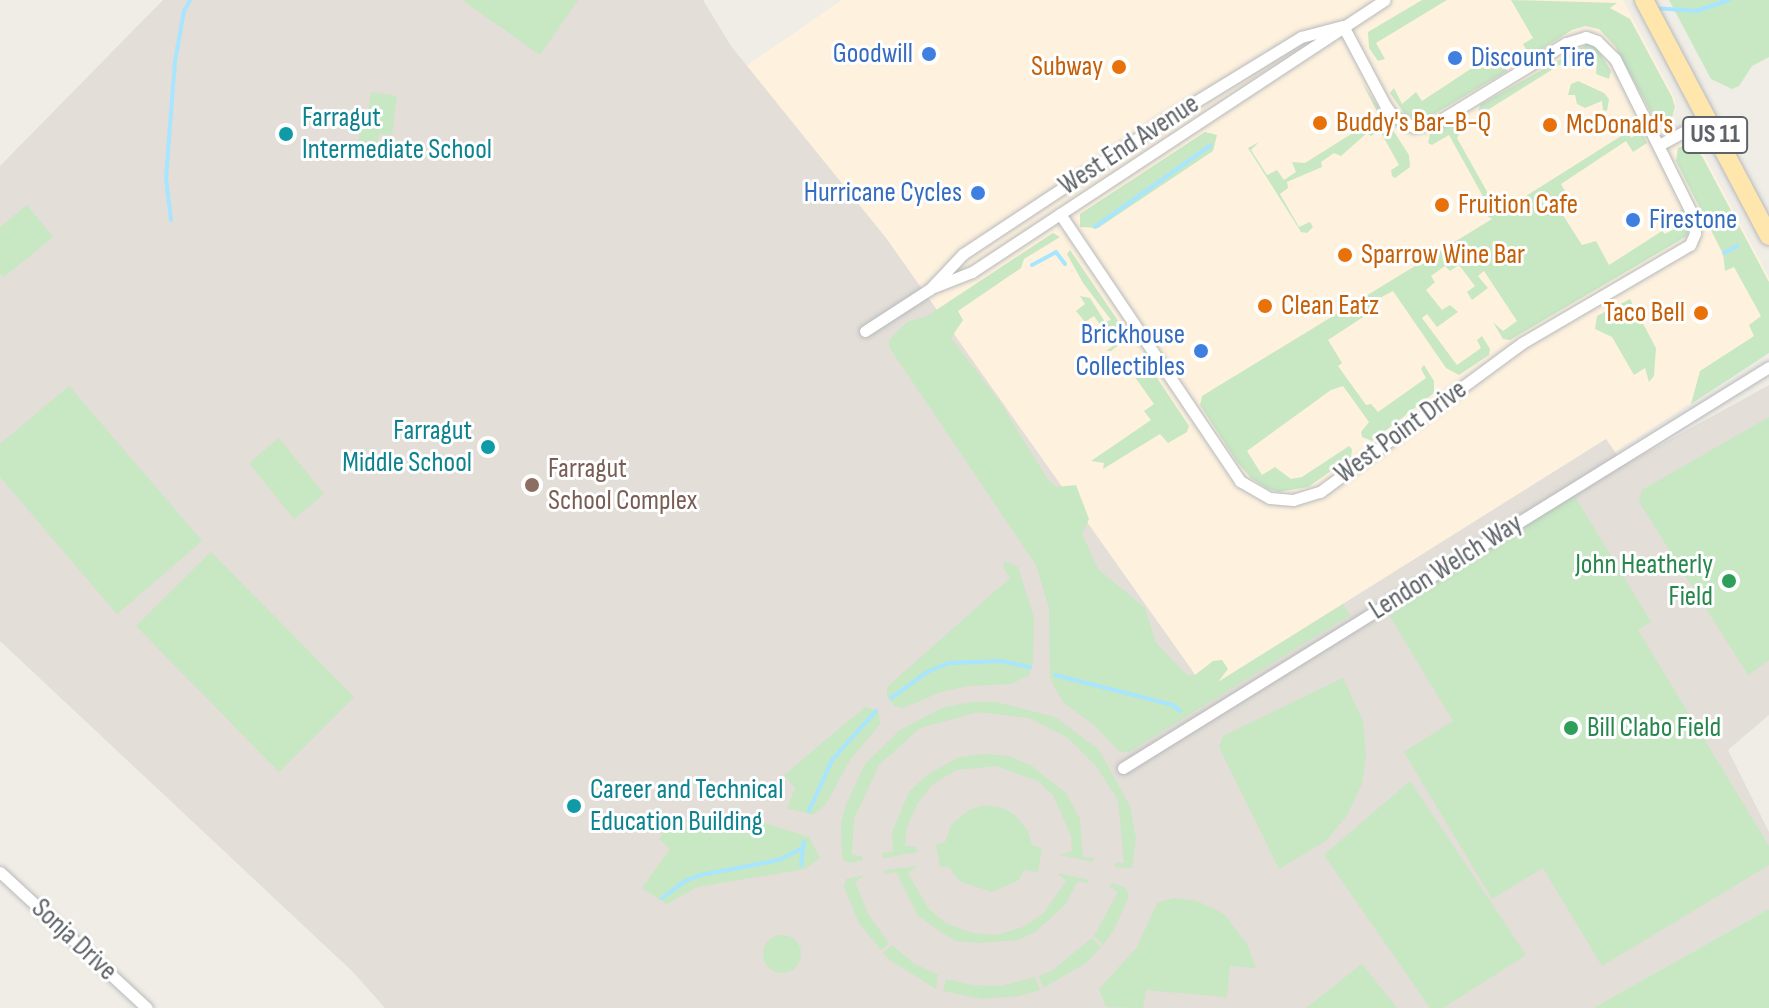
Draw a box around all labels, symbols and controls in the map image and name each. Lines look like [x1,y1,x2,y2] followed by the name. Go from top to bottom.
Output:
[833,37,913,71] place label: Goodwill
[1471,41,1595,75] place label: Discount Tire
[920,45,938,63] marker: Goodwill
[1446,49,1464,67] marker: Discount Tire
[1031,50,1103,84] place label: Subway
[1110,58,1128,76] marker: Subway
[1053,87,1205,203] street label: West End Avenue
[302,101,492,167] place label: Farragut Intermediate School
[1336,106,1491,140] place label: Buddy's Bar-B-Q
[1566,108,1673,142] place label: McDonald's
[1681,113,1749,157] road number: US 11
[1311,114,1329,132] marker: Buddy's Bar-B-Q
[1541,116,1559,134] marker: McDonald's
[277,125,295,143] marker: Farragut Intermediate School
[804,176,962,210] place label: Hurricane Cycles
[969,184,987,202] marker: Hurricane Cycles
[1458,188,1578,222] place label: Fruition Cafe
[1433,196,1451,214] marker: Fruition Cafe
[1649,203,1737,237] place label: Firestone
[1624,211,1642,229] marker: Firestone
[1361,238,1525,272] place label: Sparrow Wine Bar
[1336,246,1354,264] marker: Sparrow Wine Bar
[1281,289,1379,323] place label: Clean Eatz
[1603,296,1685,330] place label: Taco Bell
[1256,297,1274,315] marker: Clean Eatz
[1692,304,1710,322] marker: Taco Bell
[1075,318,1185,384] place label: Brickhouse Collectibles
[1192,342,1210,360] marker: Brickhouse Collectibles
[1329,373,1473,491] street label: West Point Drive
[342,414,472,480] place label: Farragut Middle School
[479,438,497,456] marker: Farragut Middle School
[548,452,697,518] place label: Farragut School Complex
[523,476,541,494] marker: Farragut School Complex
[1363,507,1529,627] street label: Lendon Welch Way
[1575,548,1713,614] place label: John Heatherly Field
[1720,572,1738,590] marker: John Heatherly Field
[1587,711,1721,745] place label: Bill Clabo Field
[1562,719,1580,737] marker: Bill Clabo Field
[590,773,783,839] place label: Career and Technical Education Building
[565,797,583,815] marker: Career and Technical Education Building
[24,892,124,988] street label: Sonja Drive

